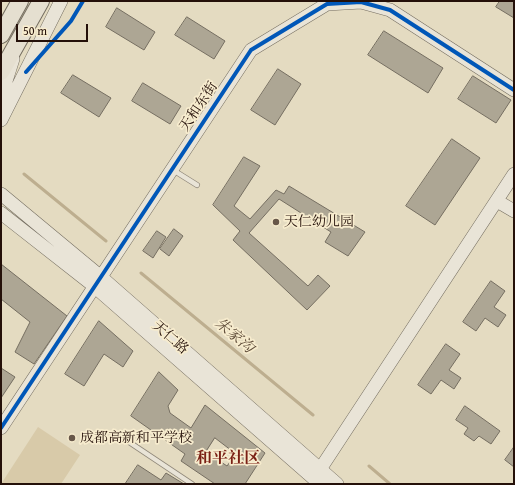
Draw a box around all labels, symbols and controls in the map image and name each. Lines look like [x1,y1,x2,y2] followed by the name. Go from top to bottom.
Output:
[18,16,90,42] scale bar
[23,22,47,39] text: 50 m
[176,79,222,135] street label: 天和东街
[284,214,354,230] place label: 天仁幼儿园
[271,217,281,227] marker: 天仁幼儿园
[211,315,257,357] water label: 朱家沟
[149,318,191,358] street label: 天仁路
[80,430,192,446] place label: 成都高新和平学校
[67,433,77,443] marker: 成都高新和平学校
[196,449,260,469] district label: 和平社区

